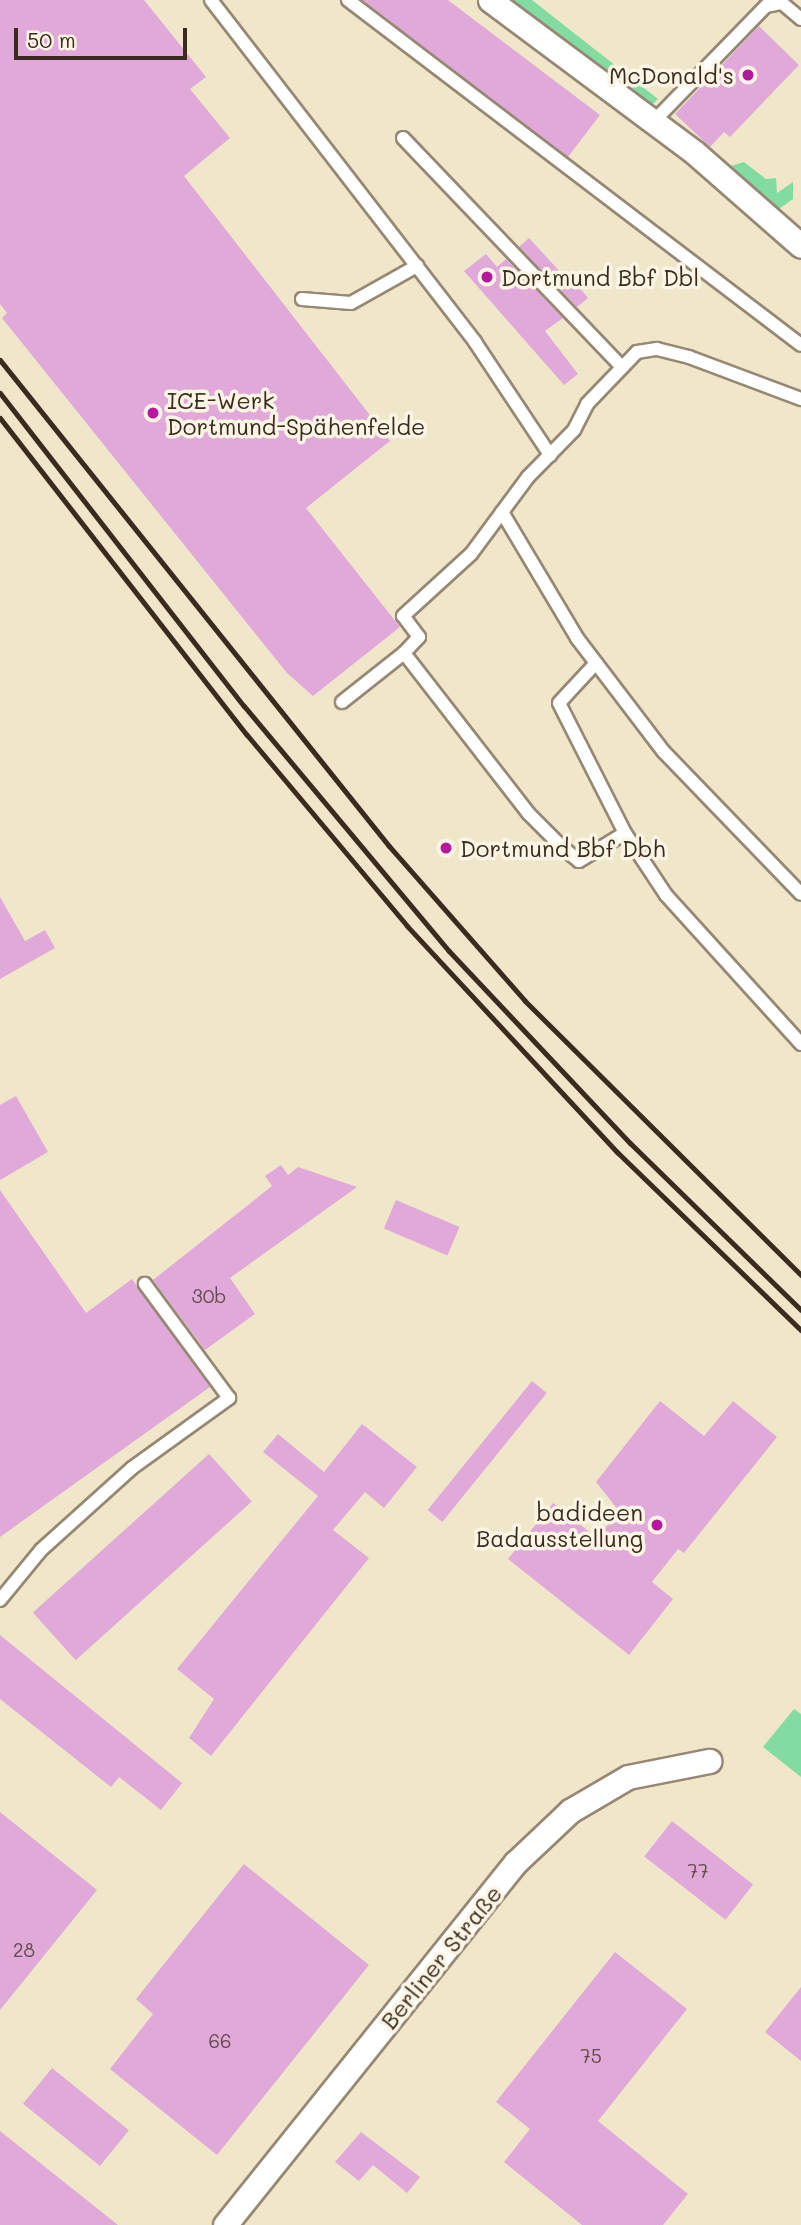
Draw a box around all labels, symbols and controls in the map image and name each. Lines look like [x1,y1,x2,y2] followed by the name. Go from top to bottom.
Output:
[18,14,191,58] scale bar
[27,26,76,53] text: 50 m
[609,61,734,89] place label: McDonald's
[740,67,756,83] marker: McDonald's
[501,263,699,291] place label: Dortmund Bbf Dbl
[479,269,495,285] marker: Dortmund Bbf Dbl
[167,386,425,440] place label: ICE-Werk Dortmund-Spähenfelde
[145,405,161,421] marker: ICE-Werk Dortmund-Spähenfelde
[460,834,665,862] place label: Dortmund Bbf Dbh
[438,840,454,856] marker: Dortmund Bbf Dbh
[192,1285,226,1307] house number: 30b
[476,1498,643,1552] place label: badideen Badausstellung
[649,1517,665,1533] marker: badideen Badausstellung
[687,1860,709,1882] house number: 77
[375,1880,507,2034] street label: Berliner Straße
[13,1939,35,1961] house number: 28
[209,2030,231,2052] house number: 66
[580,2045,602,2067] house number: 75

